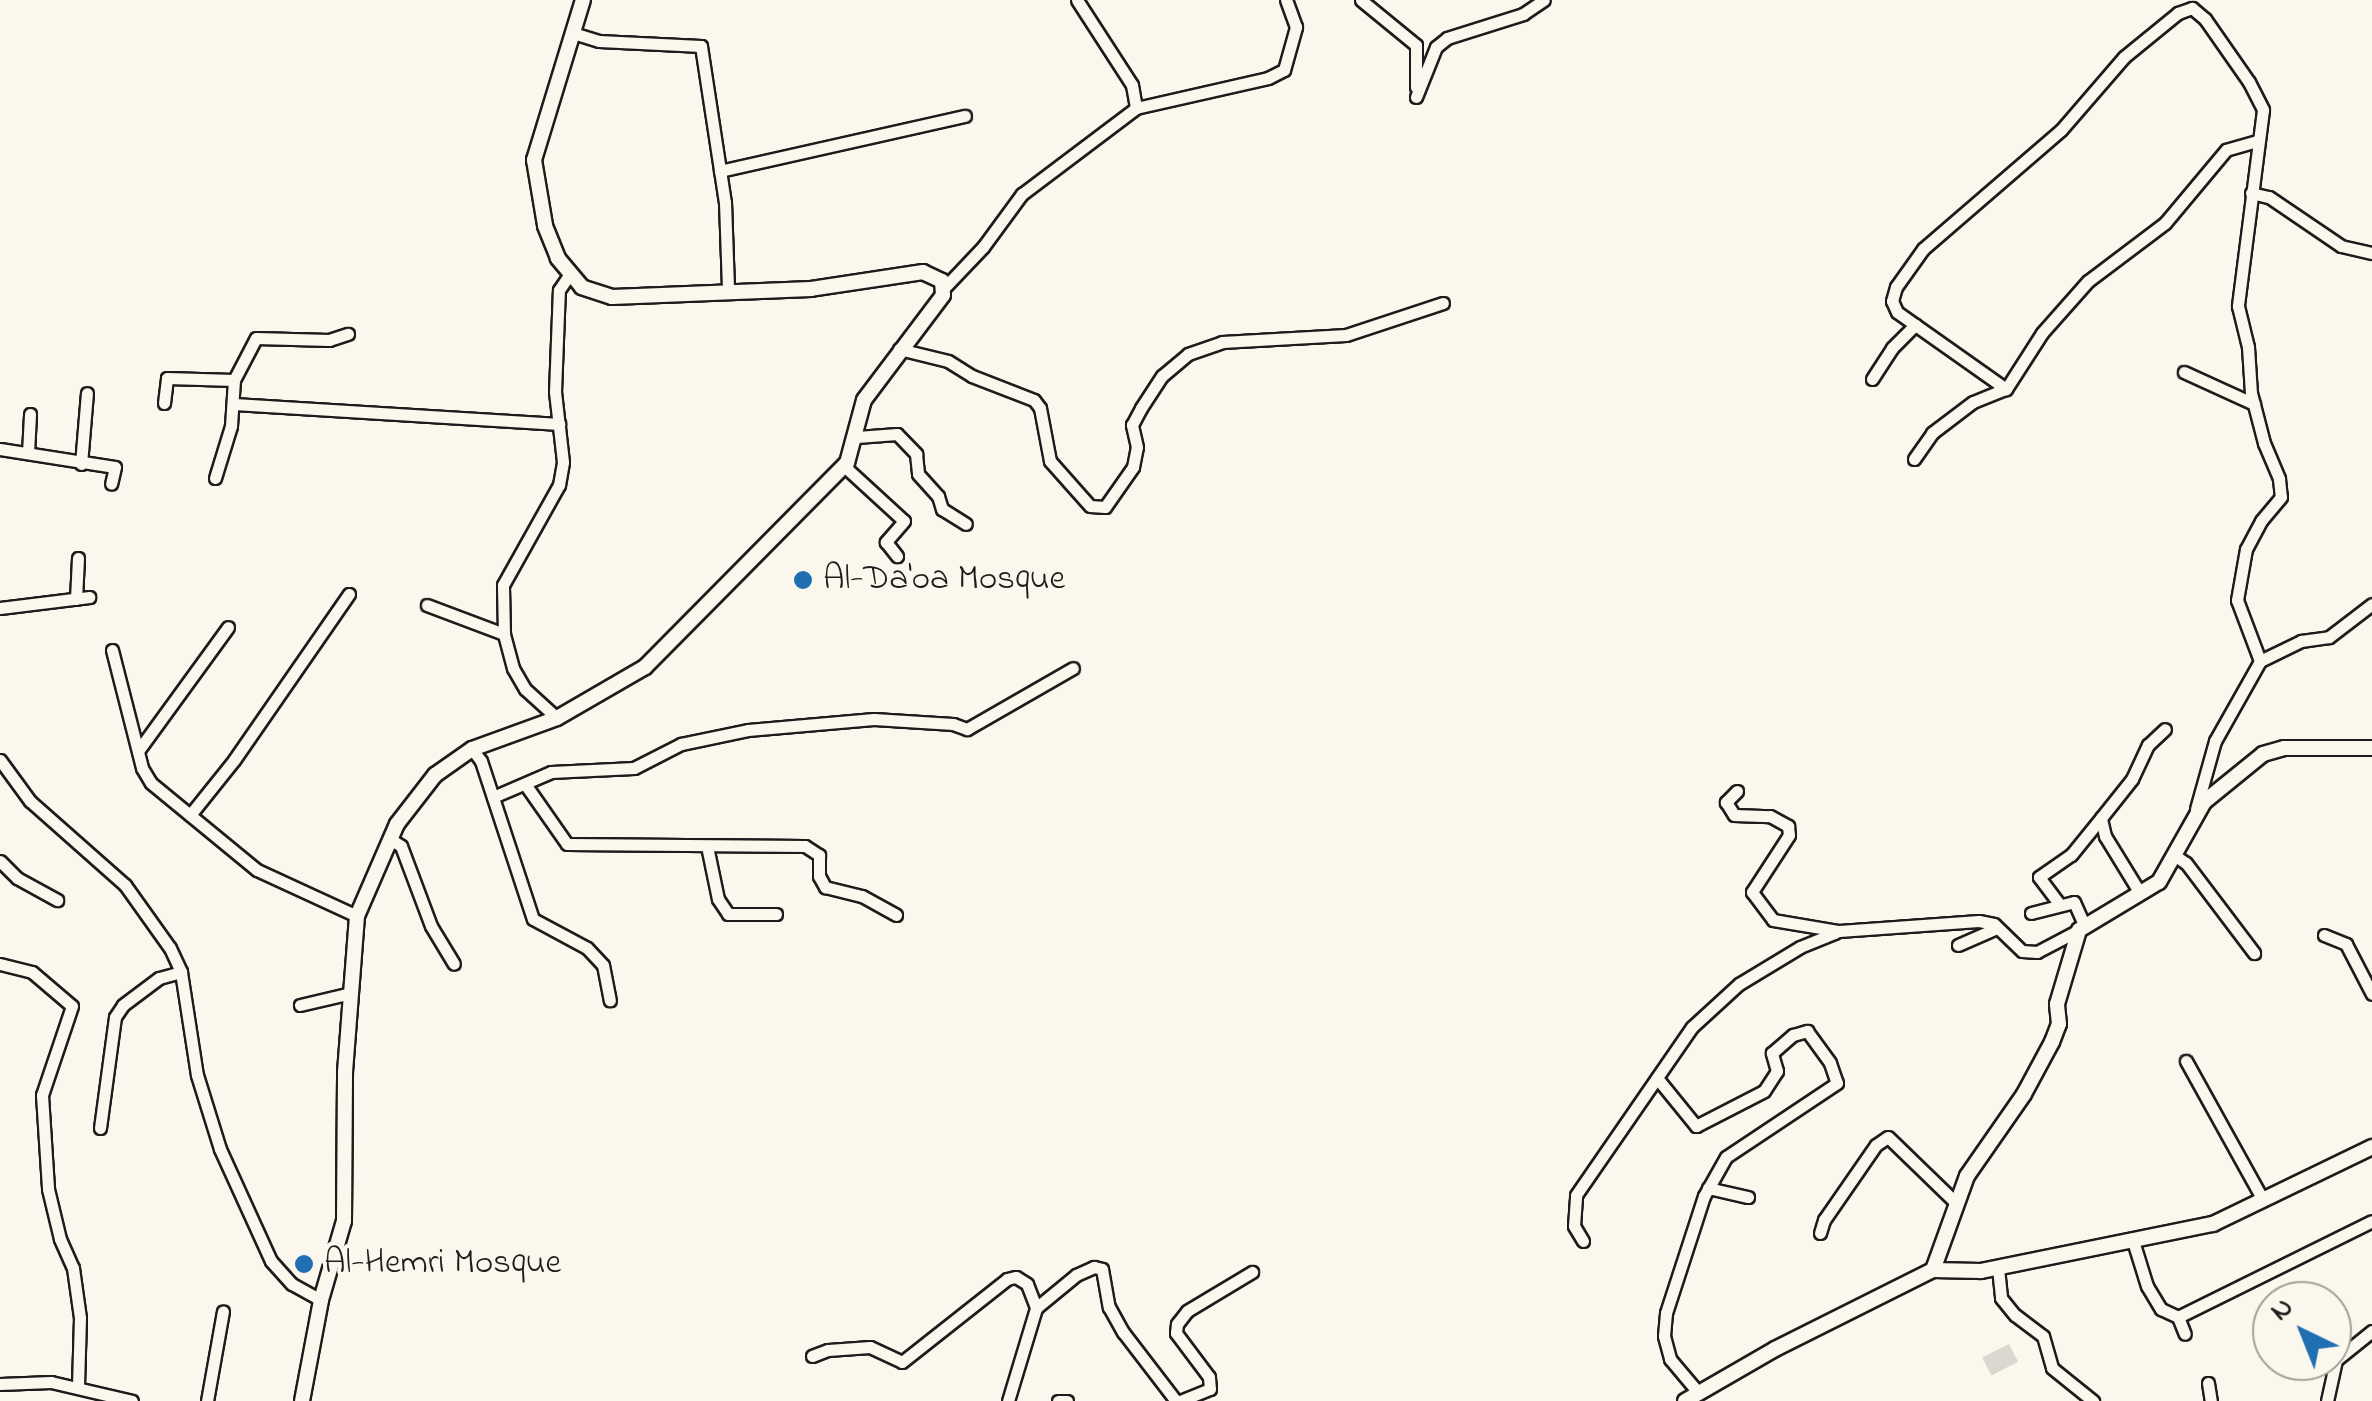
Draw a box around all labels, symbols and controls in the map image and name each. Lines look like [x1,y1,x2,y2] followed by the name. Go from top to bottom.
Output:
[823,559,1065,601] place label: Al-Da'oa Mosque
[792,569,814,591] marker: Al-Da'oa Mosque
[324,1243,561,1285] place label: Al-Hemri Mosque
[293,1253,315,1275] marker: Al-Hemri Mosque
[2252,1281,2352,1381] north arrow
[2262,1289,2303,1332] text: N

